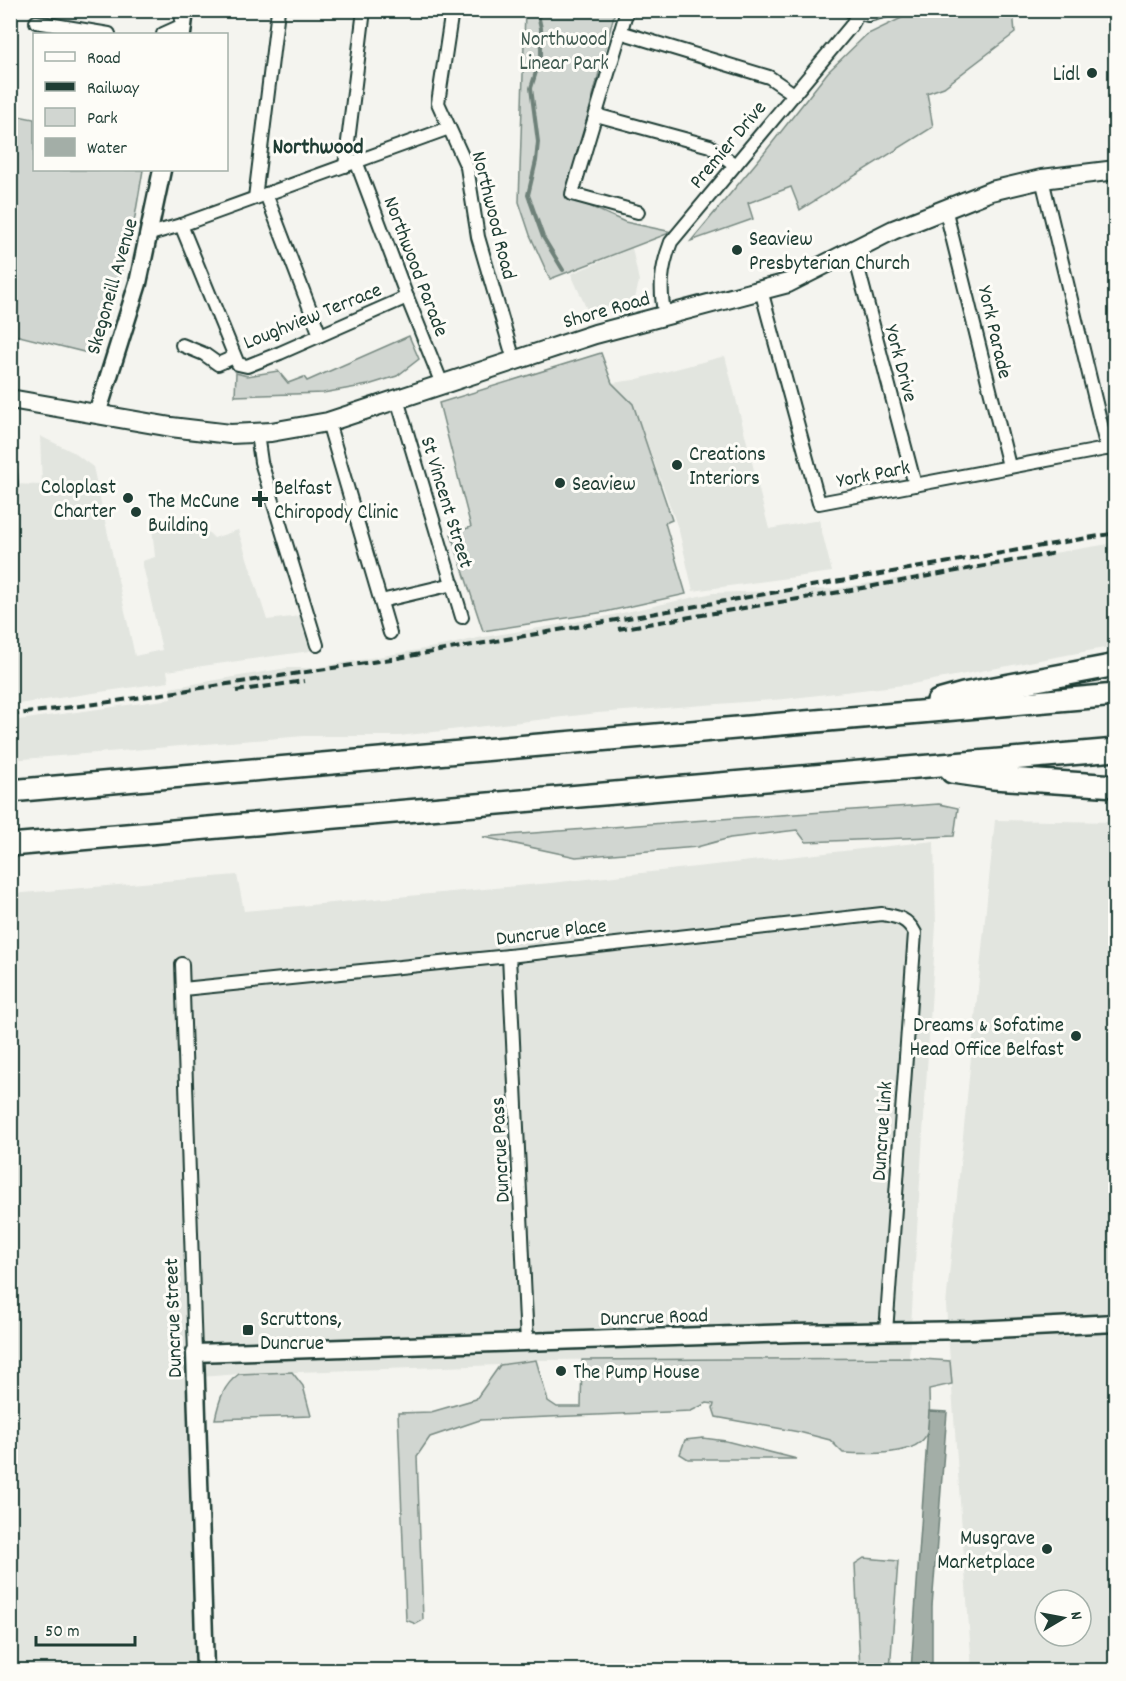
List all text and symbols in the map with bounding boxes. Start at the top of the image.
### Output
park label: Northwood Linear Park [519,26,609,80]
legend [33,33,228,171]
text: Road [87,47,121,72]
place label: Lidl [1053,61,1080,91]
marker: Lidl [1085,66,1099,80]
text: Railway [87,77,140,102]
street label: Premier Drive [683,95,775,197]
text: Park [87,107,118,132]
district label: Northwood [272,133,364,164]
text: Water [87,137,127,162]
street label: Northwood Road [462,149,522,283]
street label: Northwood Parade [374,193,455,341]
street label: Skegoneill Avenue [80,215,148,359]
place label: Seaview Presbyterian Church [749,226,910,280]
marker: Seaview Presbyterian Church [730,243,744,257]
street label: Loughview Terrace [239,276,387,359]
street label: York Parade [968,283,1018,382]
street label: Shore Road [560,285,654,339]
street label: York Drive [874,322,924,406]
street label: St Vincent Street [411,433,479,573]
place label: Creations Interiors [689,441,766,495]
street label: York Park [834,454,913,498]
marker: Creations Interiors [670,458,684,472]
place label: Seaview [572,471,636,501]
place label: Coloplast Charter [41,474,116,528]
place label: Belfast Chiropody Clinic [274,475,398,529]
marker: Seaview [553,476,567,490]
place label: The McCune Building [148,488,239,542]
marker: Belfast Chiropody Clinic [251,490,269,508]
marker: Coloplast Charter [121,491,135,505]
marker: The McCune Building [129,505,143,519]
street label: Duncrue Place [494,912,608,956]
place label: Dreams & Sofatime Head Office Belfast [909,1012,1064,1066]
marker: Dreams & Sofatime Head Office Belfast [1069,1029,1083,1043]
street label: Duncrue Link [866,1080,902,1182]
street label: Duncrue Pass [484,1096,520,1204]
street label: Duncrue Street [158,1257,192,1378]
street label: Duncrue Road [600,1302,709,1336]
place label: Scruttons, Duncrue [260,1306,342,1360]
marker: Scruttons, Duncrue [241,1323,255,1337]
place label: The Pump House [573,1359,700,1389]
marker: The Pump House [554,1364,568,1378]
place label: Musgrave Marketplace [937,1525,1035,1579]
marker: Musgrave Marketplace [1040,1542,1054,1556]
north arrow [1033,1588,1093,1648]
scale bar [36,1609,135,1647]
text: N [1063,1610,1087,1622]
text: 50 m [45,1620,80,1645]

